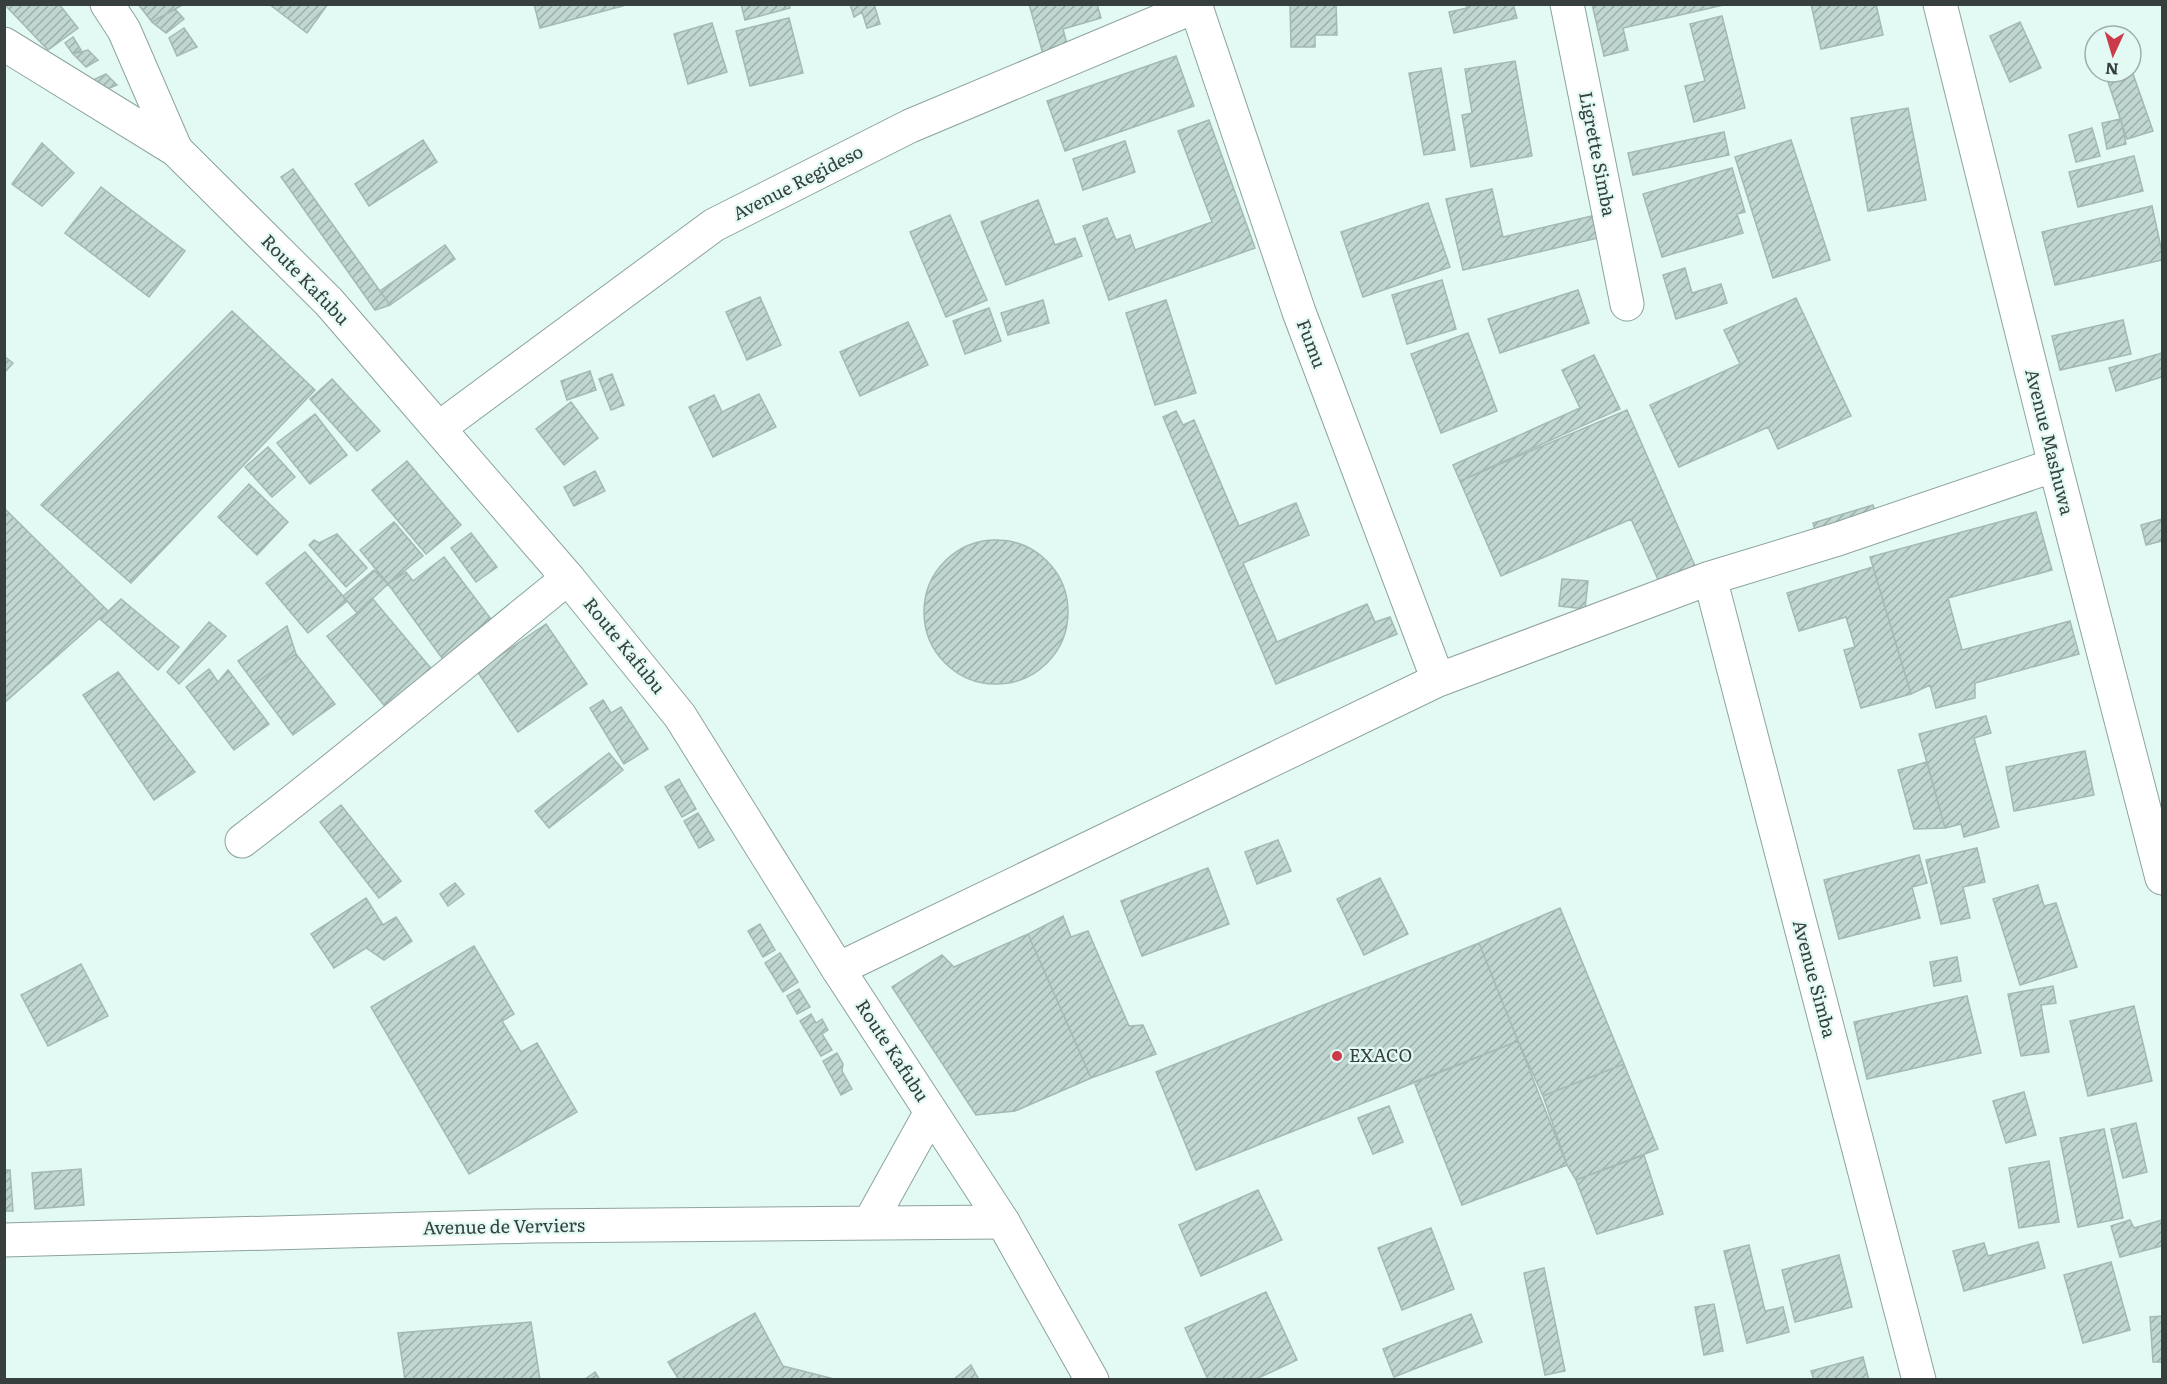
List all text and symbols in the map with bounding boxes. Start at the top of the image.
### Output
north arrow [2083,24,2143,84]
text: N [2104,58,2119,82]
street label: Ligrette Simba [1573,89,1624,219]
street label: Avenue Regideso [727,137,867,226]
street label: Route Kafubu [256,227,357,331]
street label: Fumu [1291,315,1334,372]
street label: Avenue Mashuwa [2019,366,2082,518]
street label: Route Kafubu [578,591,673,699]
street label: Avenue Simba [1787,917,1844,1041]
street label: Route Kafubu [850,994,937,1107]
place label: EXACO [1349,1041,1412,1068]
marker: EXACO [1330,1049,1344,1063]
street label: Avenue de Verviers [423,1211,585,1240]

